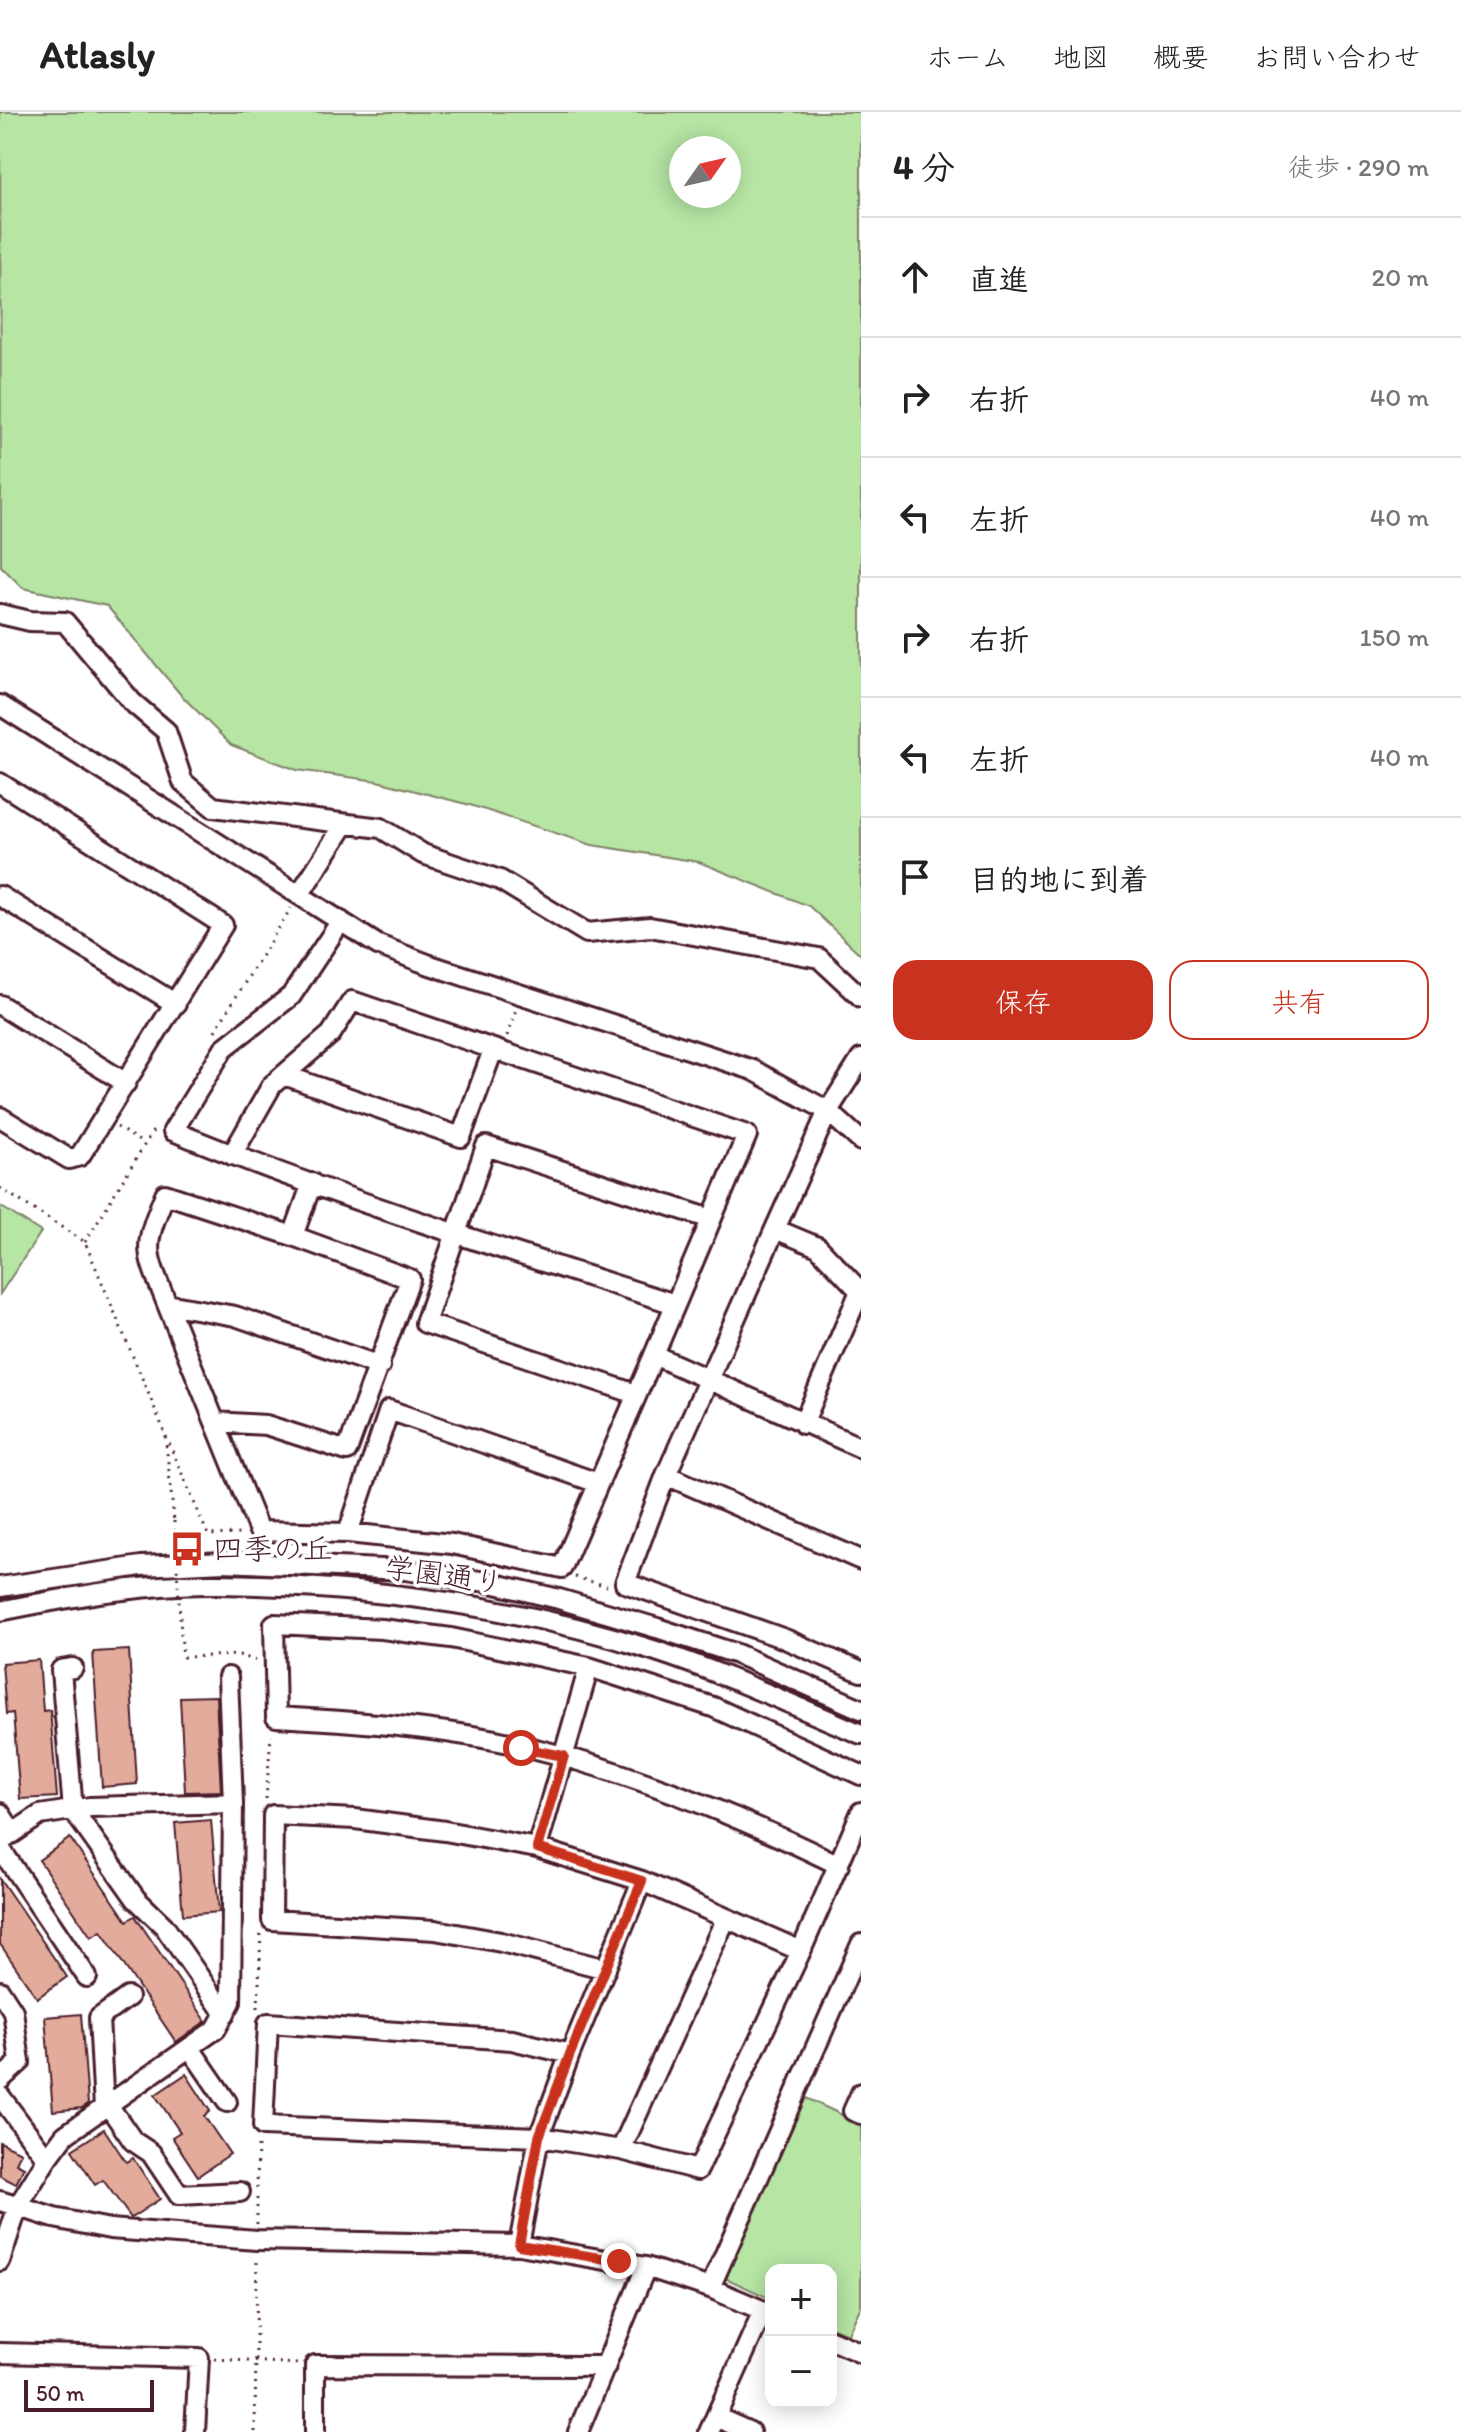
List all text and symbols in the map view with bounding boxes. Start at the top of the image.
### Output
text: Atlasly [40,32,155,78]
text: ホーム [926,40,1009,74]
text: 地図 [1053,40,1109,74]
text: 概要 [1153,40,1209,74]
text: お問い合わせ [1253,40,1421,74]
north arrow [669,136,741,208]
text: 4 分 [893,147,955,188]
text: 徒歩 · 290 m [1288,151,1429,183]
icon: ahead [893,255,937,299]
text: 直進 [969,261,1029,298]
text: 20 m [1372,261,1429,293]
icon: right [893,375,937,419]
text: 右折 [969,381,1029,418]
text: 40 m [1370,381,1429,413]
icon: left [893,495,937,539]
text: 左折 [969,501,1029,538]
text: 40 m [1370,501,1429,533]
icon: right [893,615,937,659]
text: 右折 [969,621,1029,658]
text: 150 m [1360,621,1429,653]
icon: left [893,735,937,779]
text: 左折 [969,741,1029,778]
text: 40 m [1370,741,1429,773]
icon: arrive [893,855,937,899]
text: 目的地に到着 [969,861,1149,898]
button: 保存 [893,960,1153,1040]
button: 共有 [1169,960,1429,1040]
bus stop icon: 四季の丘 [168,1530,206,1568]
place label: 四季の丘 [213,1530,333,1567]
street label: 学園通り [382,1548,506,1601]
route start [503,1730,539,1766]
route end [601,2243,637,2279]
map controls [765,2264,837,2408]
button: + [765,2264,837,2336]
button: − [765,2336,837,2408]
scale bar [24,2376,154,2412]
text: 50 m [36,2380,85,2407]

